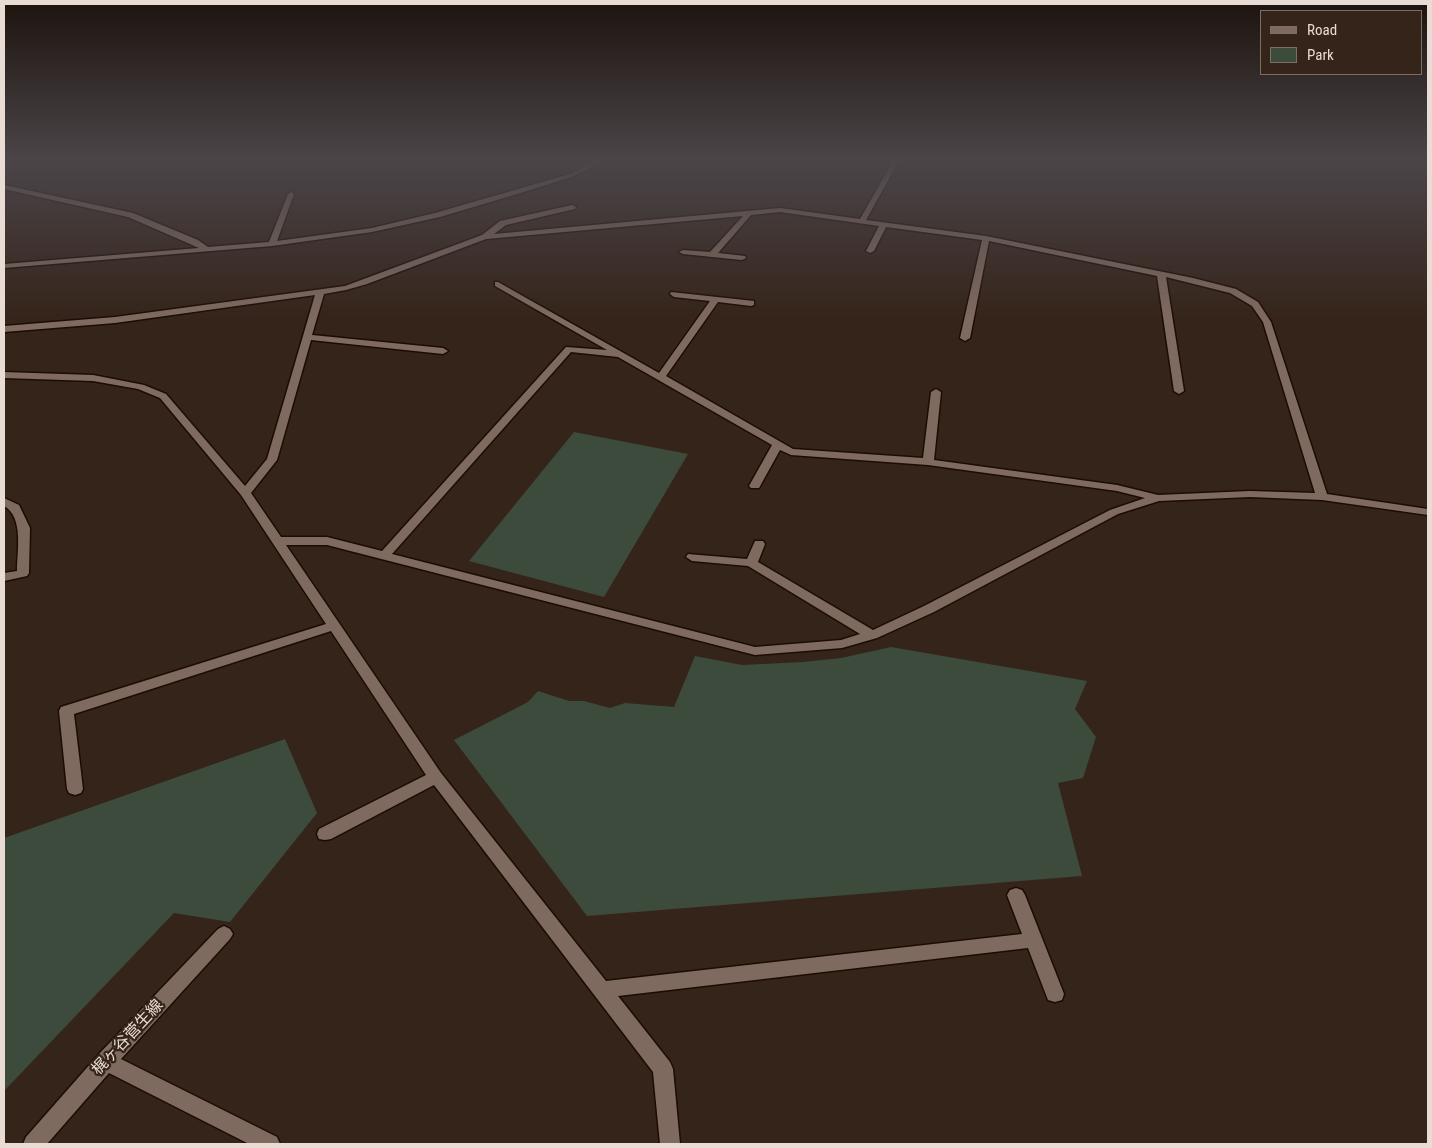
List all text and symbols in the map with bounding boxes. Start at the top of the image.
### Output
legend [1260,10,1422,75]
text: Road [1307,21,1337,39]
text: Park [1307,46,1334,64]
street label: 梶ヶ谷菅生線 [88,996,168,1080]

